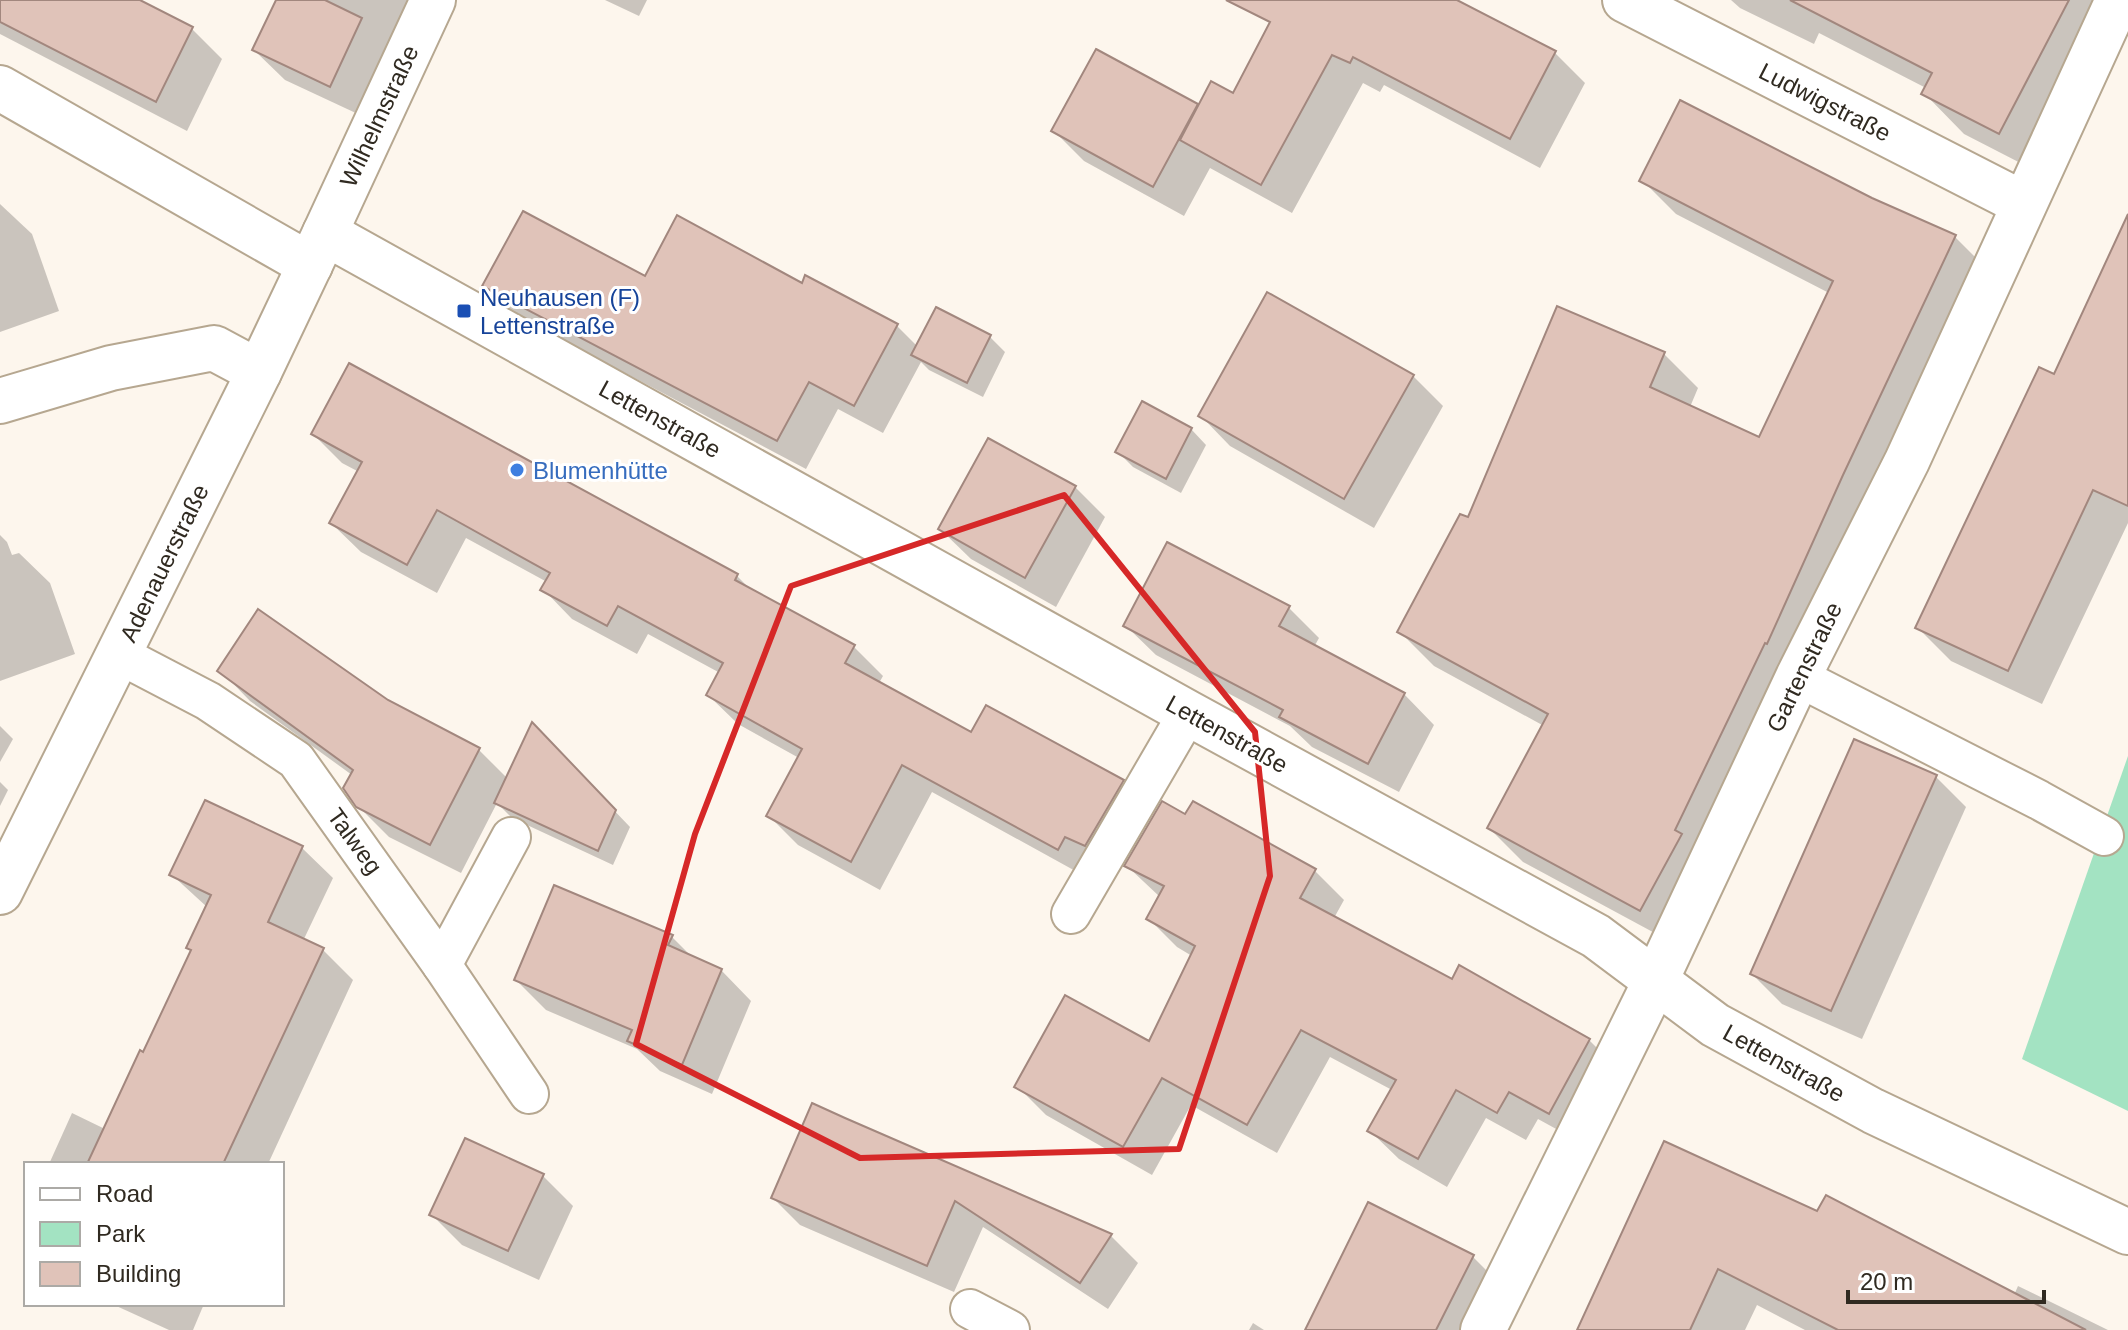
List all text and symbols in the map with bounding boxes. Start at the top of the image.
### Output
street label: Wilhelmstraße [334,41,424,191]
street label: Ludwigstraße [1755,57,1895,147]
place label: Neuhausen (F) Lettenstraße [480,284,640,339]
marker: Neuhausen (F) Lettenstraße [455,302,473,320]
street label: Lettenstraße [595,375,725,463]
place label: Blumenhütte [533,457,668,484]
marker: Blumenhütte [508,461,526,479]
street label: Adenauerstraße [114,480,214,646]
street label: Gartenstraße [1761,598,1847,736]
street label: Lettenstraße [1162,690,1292,778]
street label: Talweg [322,803,388,879]
street label: Lettenstraße [1719,1019,1849,1107]
legend [24,1162,284,1306]
text: Road [96,1180,153,1207]
text: Park [96,1220,146,1247]
scale bar [1848,1254,2044,1304]
text: Building [96,1260,181,1287]
text: 20 m [1860,1268,1913,1295]

